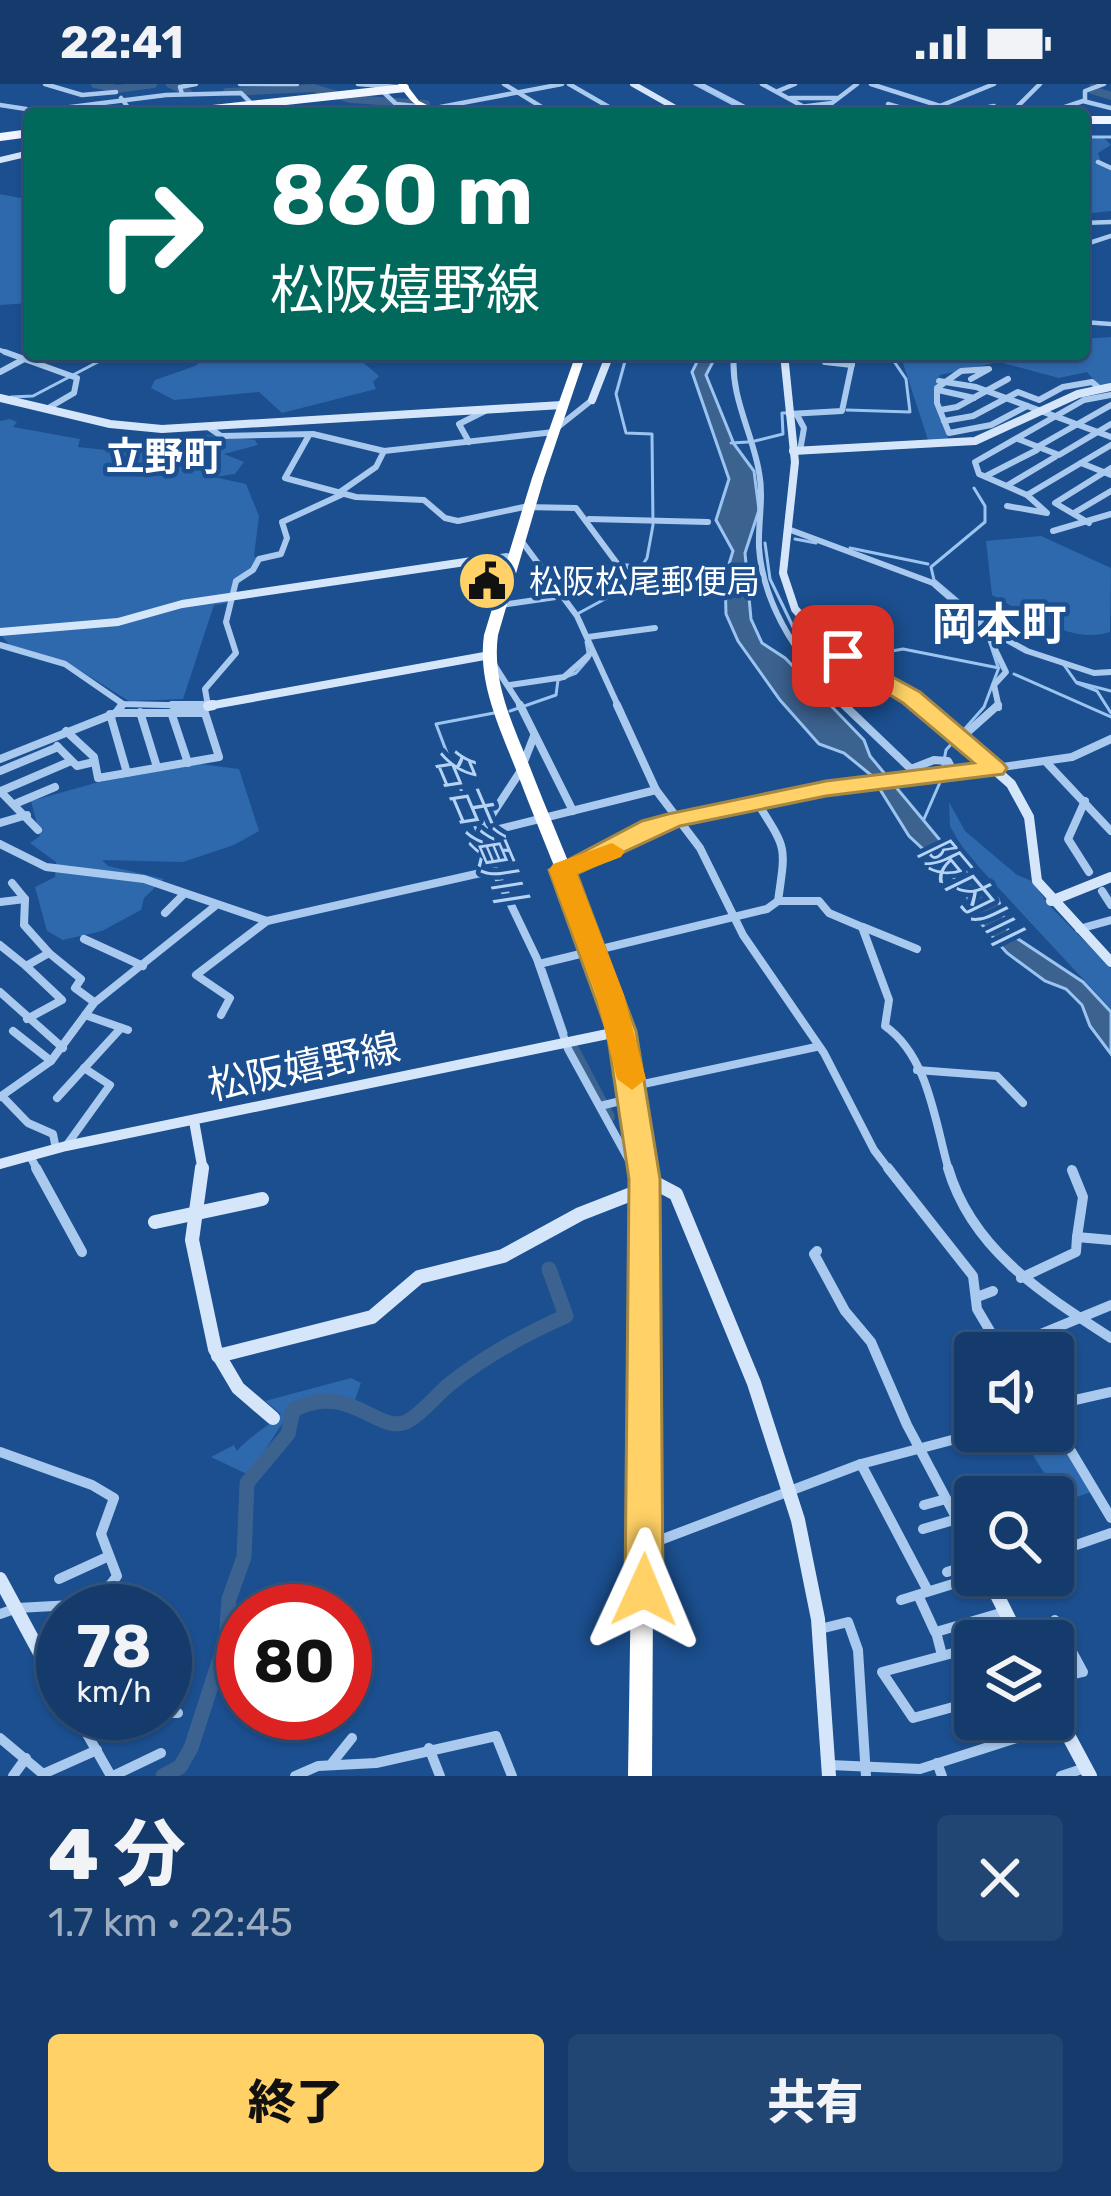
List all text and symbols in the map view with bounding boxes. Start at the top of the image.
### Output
text: 22:41 [60,16,184,69]
text: 860 m [270,145,534,245]
icon: right [72,156,228,312]
text: 松阪嬉野線 [270,259,540,323]
district label: 立野町 [105,434,223,480]
public building icon: 松阪松尾郵便局 [456,550,518,612]
place label: 松阪松尾郵便局 [529,562,760,601]
district label: 岡本町 [931,598,1067,651]
pin [792,605,894,707]
icon: arrive [810,623,876,689]
water label: 名古須川 [423,737,536,915]
water label: 阪内川 [909,827,1031,958]
street label: 松阪嬉野線 [204,1024,404,1110]
map controls [954,1332,1074,1740]
button: sound [954,1332,1074,1452]
button: search [954,1476,1074,1596]
position arrow [581,1527,707,1653]
speed limit sign: 80 [216,1584,372,1740]
text: 78 [77,1611,152,1682]
button: layers [954,1620,1074,1740]
text: km/h [77,1674,151,1710]
text: 4 分 [48,1812,185,1897]
button: close [937,1815,1063,1941]
text: 1.7 km · 22:45 [48,1900,293,1946]
button: 終了 [48,2034,544,2172]
button: 共有 [568,2034,1063,2172]

